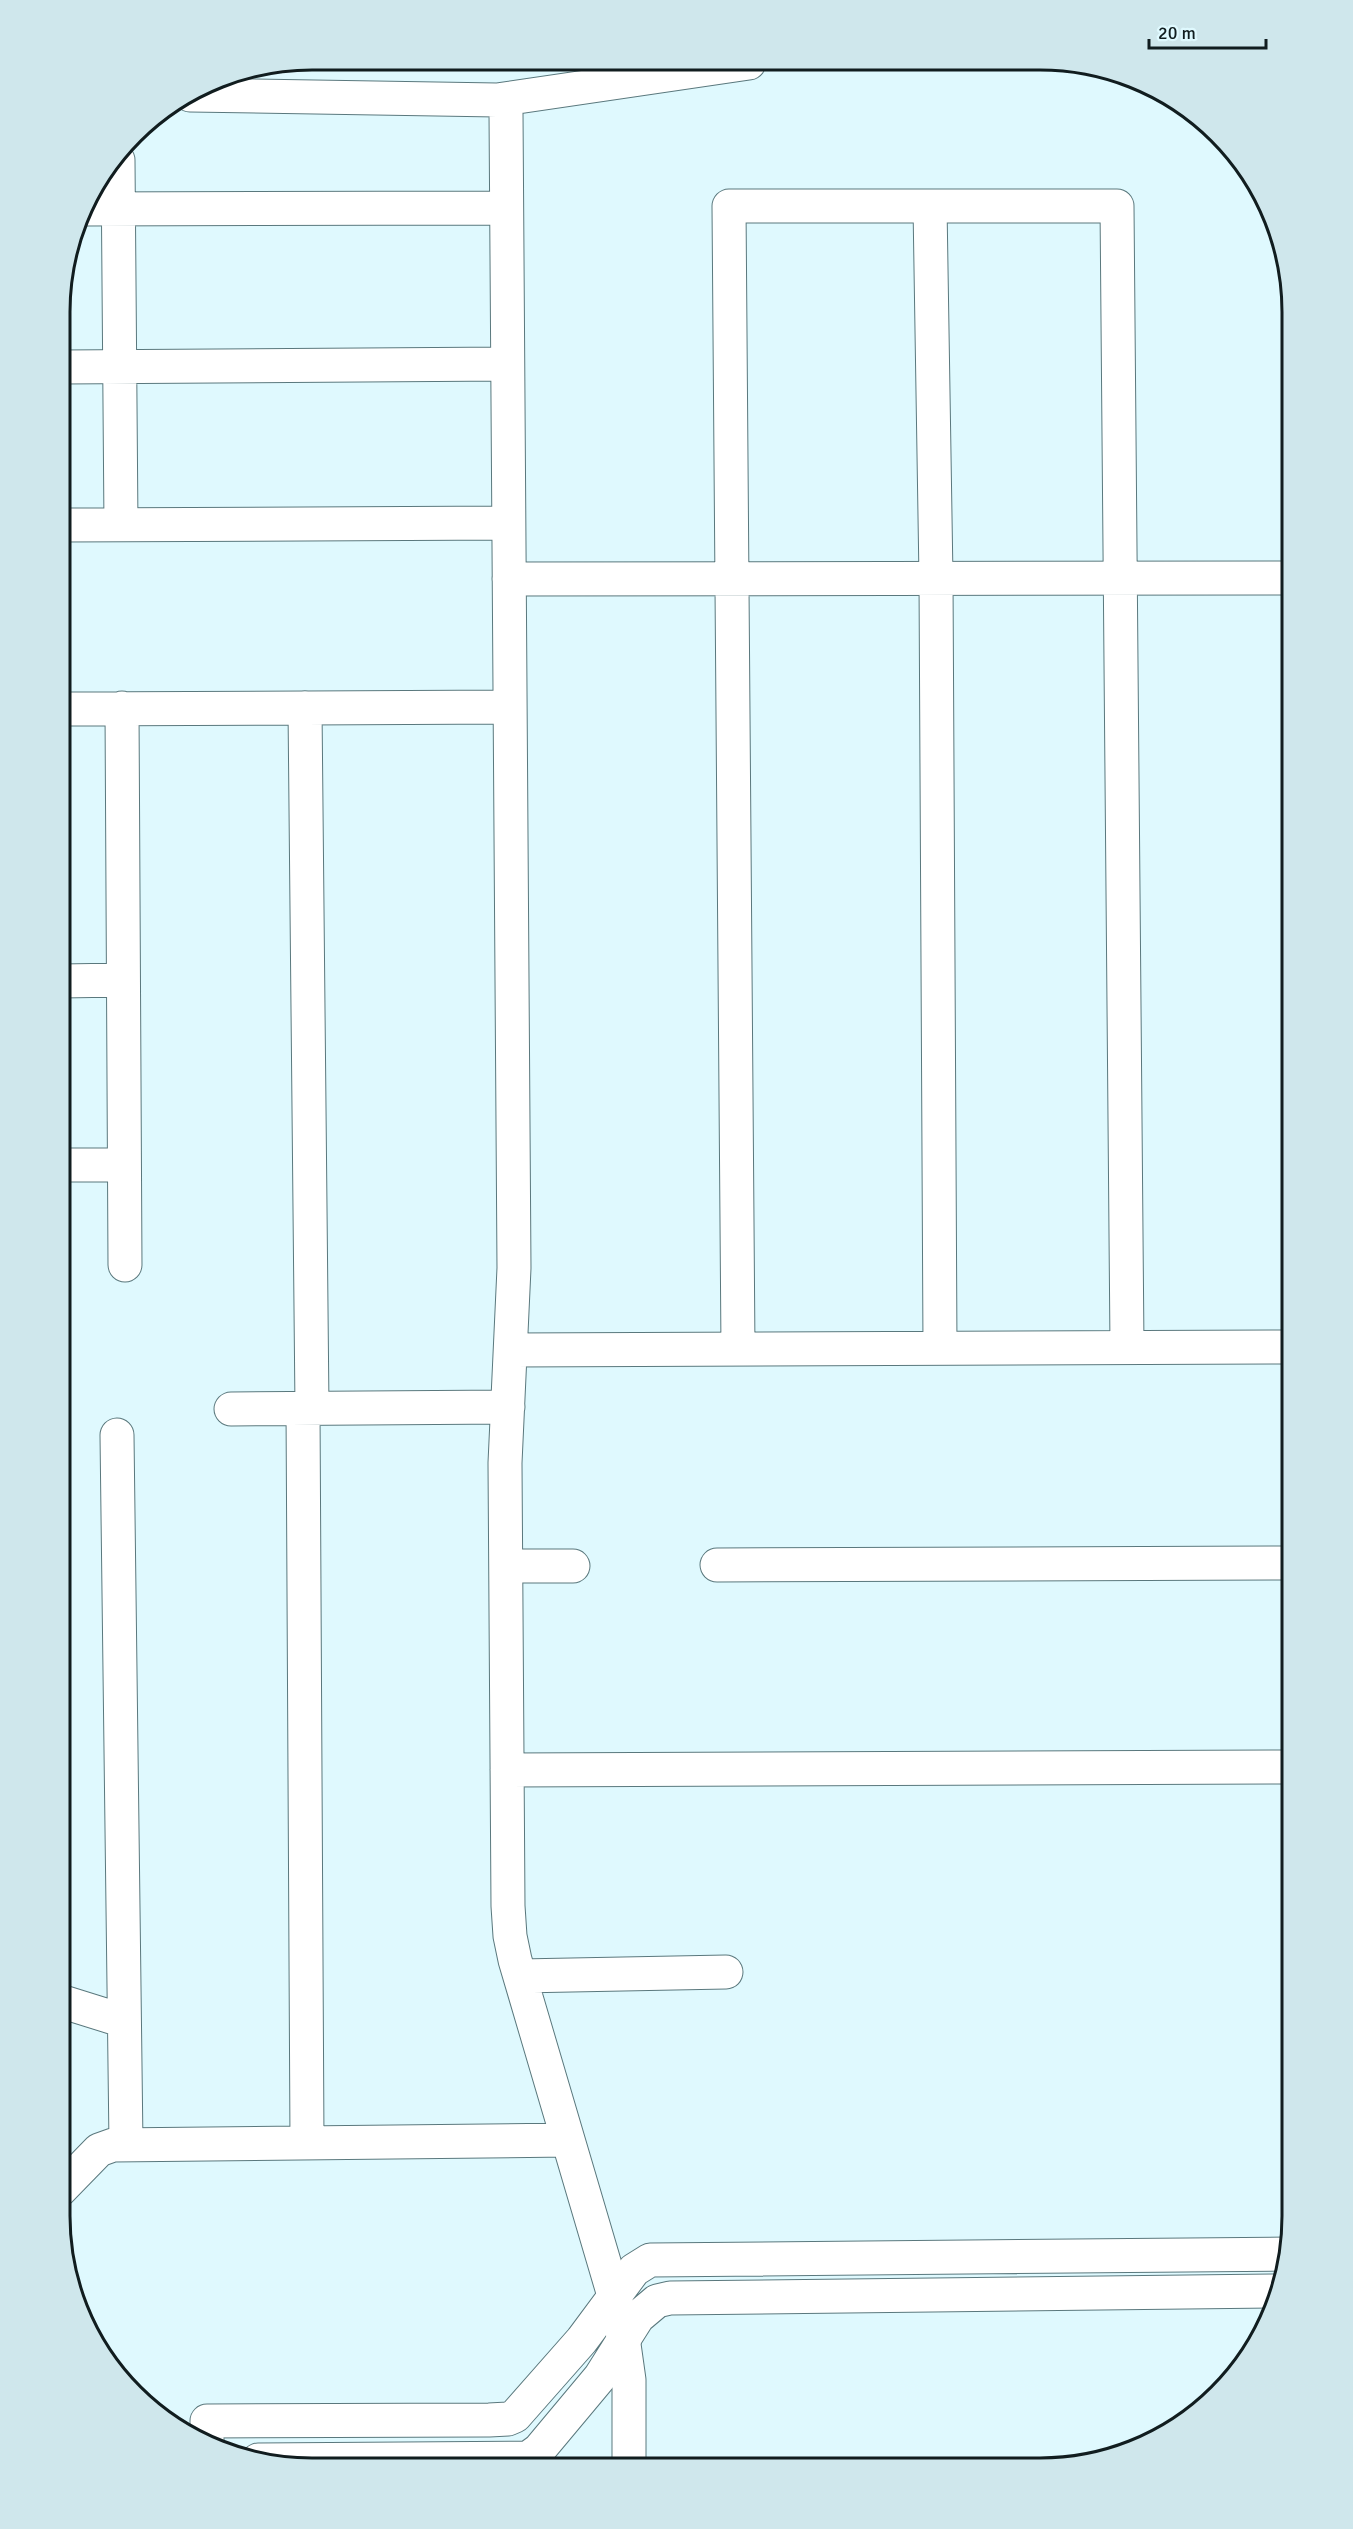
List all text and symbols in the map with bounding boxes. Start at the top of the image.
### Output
scale bar [1149,12,1266,50]
text: 20 m [1158,22,1196,44]

